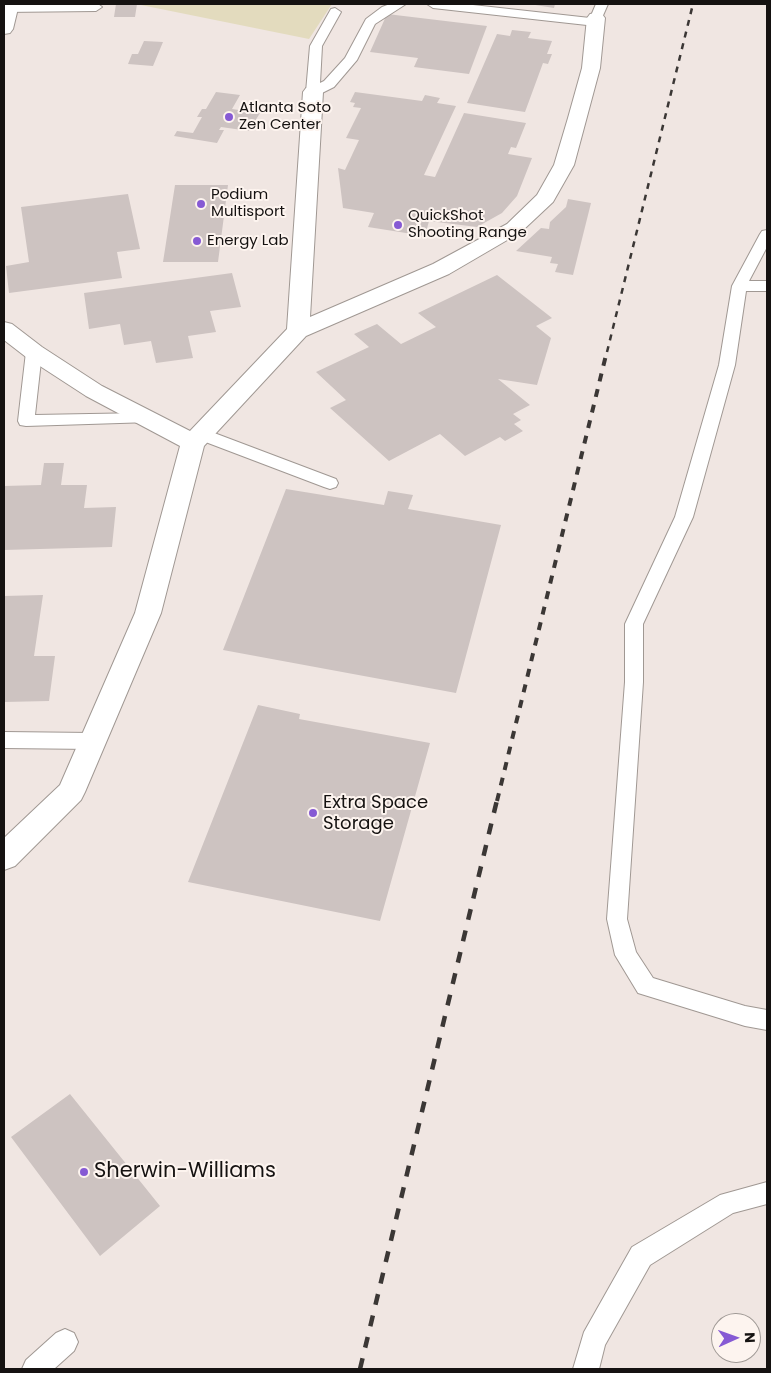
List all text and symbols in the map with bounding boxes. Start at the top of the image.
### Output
place label: Atlanta Soto Zen Center [239,99,331,134]
marker: Atlanta Soto Zen Center [223,111,235,123]
place label: Podium Multisport [211,186,285,221]
marker: Podium Multisport [195,198,207,210]
place label: QuickShot Shooting Range [408,207,527,242]
marker: QuickShot Shooting Range [392,219,404,231]
place label: Energy Lab [207,232,289,250]
marker: Energy Lab [191,235,203,247]
place label: Extra Space Storage [323,792,428,834]
marker: Extra Space Storage [307,807,319,819]
place label: Sherwin-Williams [94,1159,276,1185]
marker: Sherwin-Williams [78,1166,90,1178]
north arrow [711,1313,761,1363]
text: N [740,1332,760,1343]

